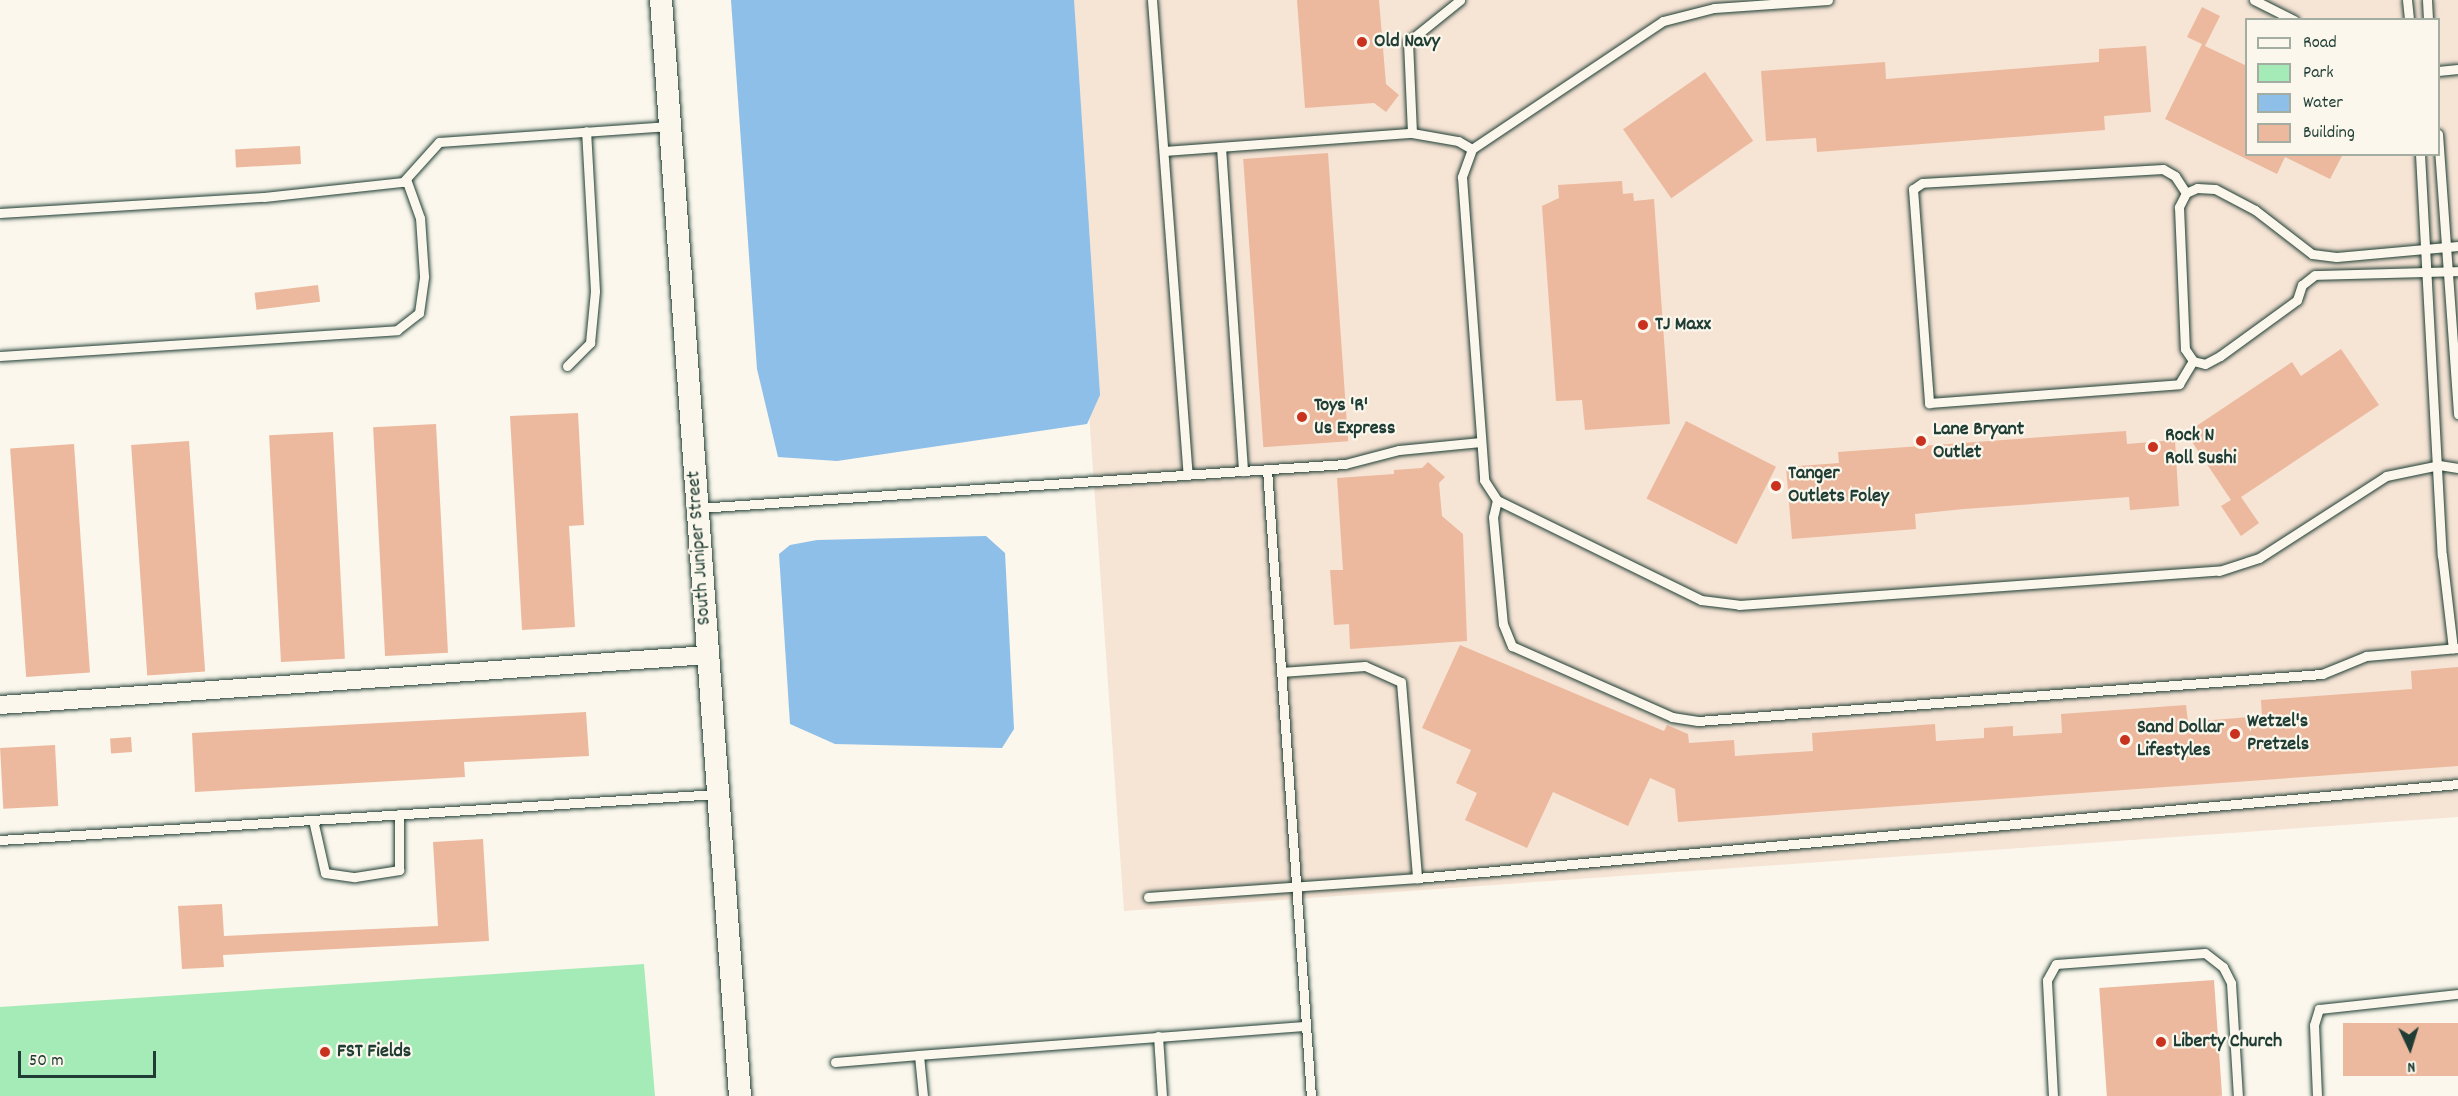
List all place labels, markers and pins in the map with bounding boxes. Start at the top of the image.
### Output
place label: Old Navy [1374,30,1440,54]
marker: Old Navy [1355,35,1369,49]
place label: TJ Maxx [1655,313,1711,337]
marker: TJ Maxx [1636,318,1650,332]
place label: Toys 'R' Us Express [1314,394,1395,441]
marker: Toys 'R' Us Express [1295,410,1309,424]
place label: Lane Bryant Outlet [1933,418,2024,465]
place label: Rock N Roll Sushi [2165,424,2236,471]
marker: Lane Bryant Outlet [1914,434,1928,448]
marker: Rock N Roll Sushi [2146,440,2160,454]
place label: Tanger Outlets Foley [1788,462,1889,509]
marker: Tanger Outlets Foley [1769,479,1783,493]
place label: Wetzel's Pretzels [2247,710,2309,757]
place label: Sand Dollar Lifestyles [2137,716,2224,763]
marker: Wetzel's Pretzels [2228,727,2242,741]
marker: Sand Dollar Lifestyles [2118,733,2132,747]
place label: Liberty Church [2173,1030,2282,1054]
marker: Liberty Church [2154,1035,2168,1049]
place label: FST Fields [337,1040,411,1064]
marker: FST Fields [318,1045,332,1059]

